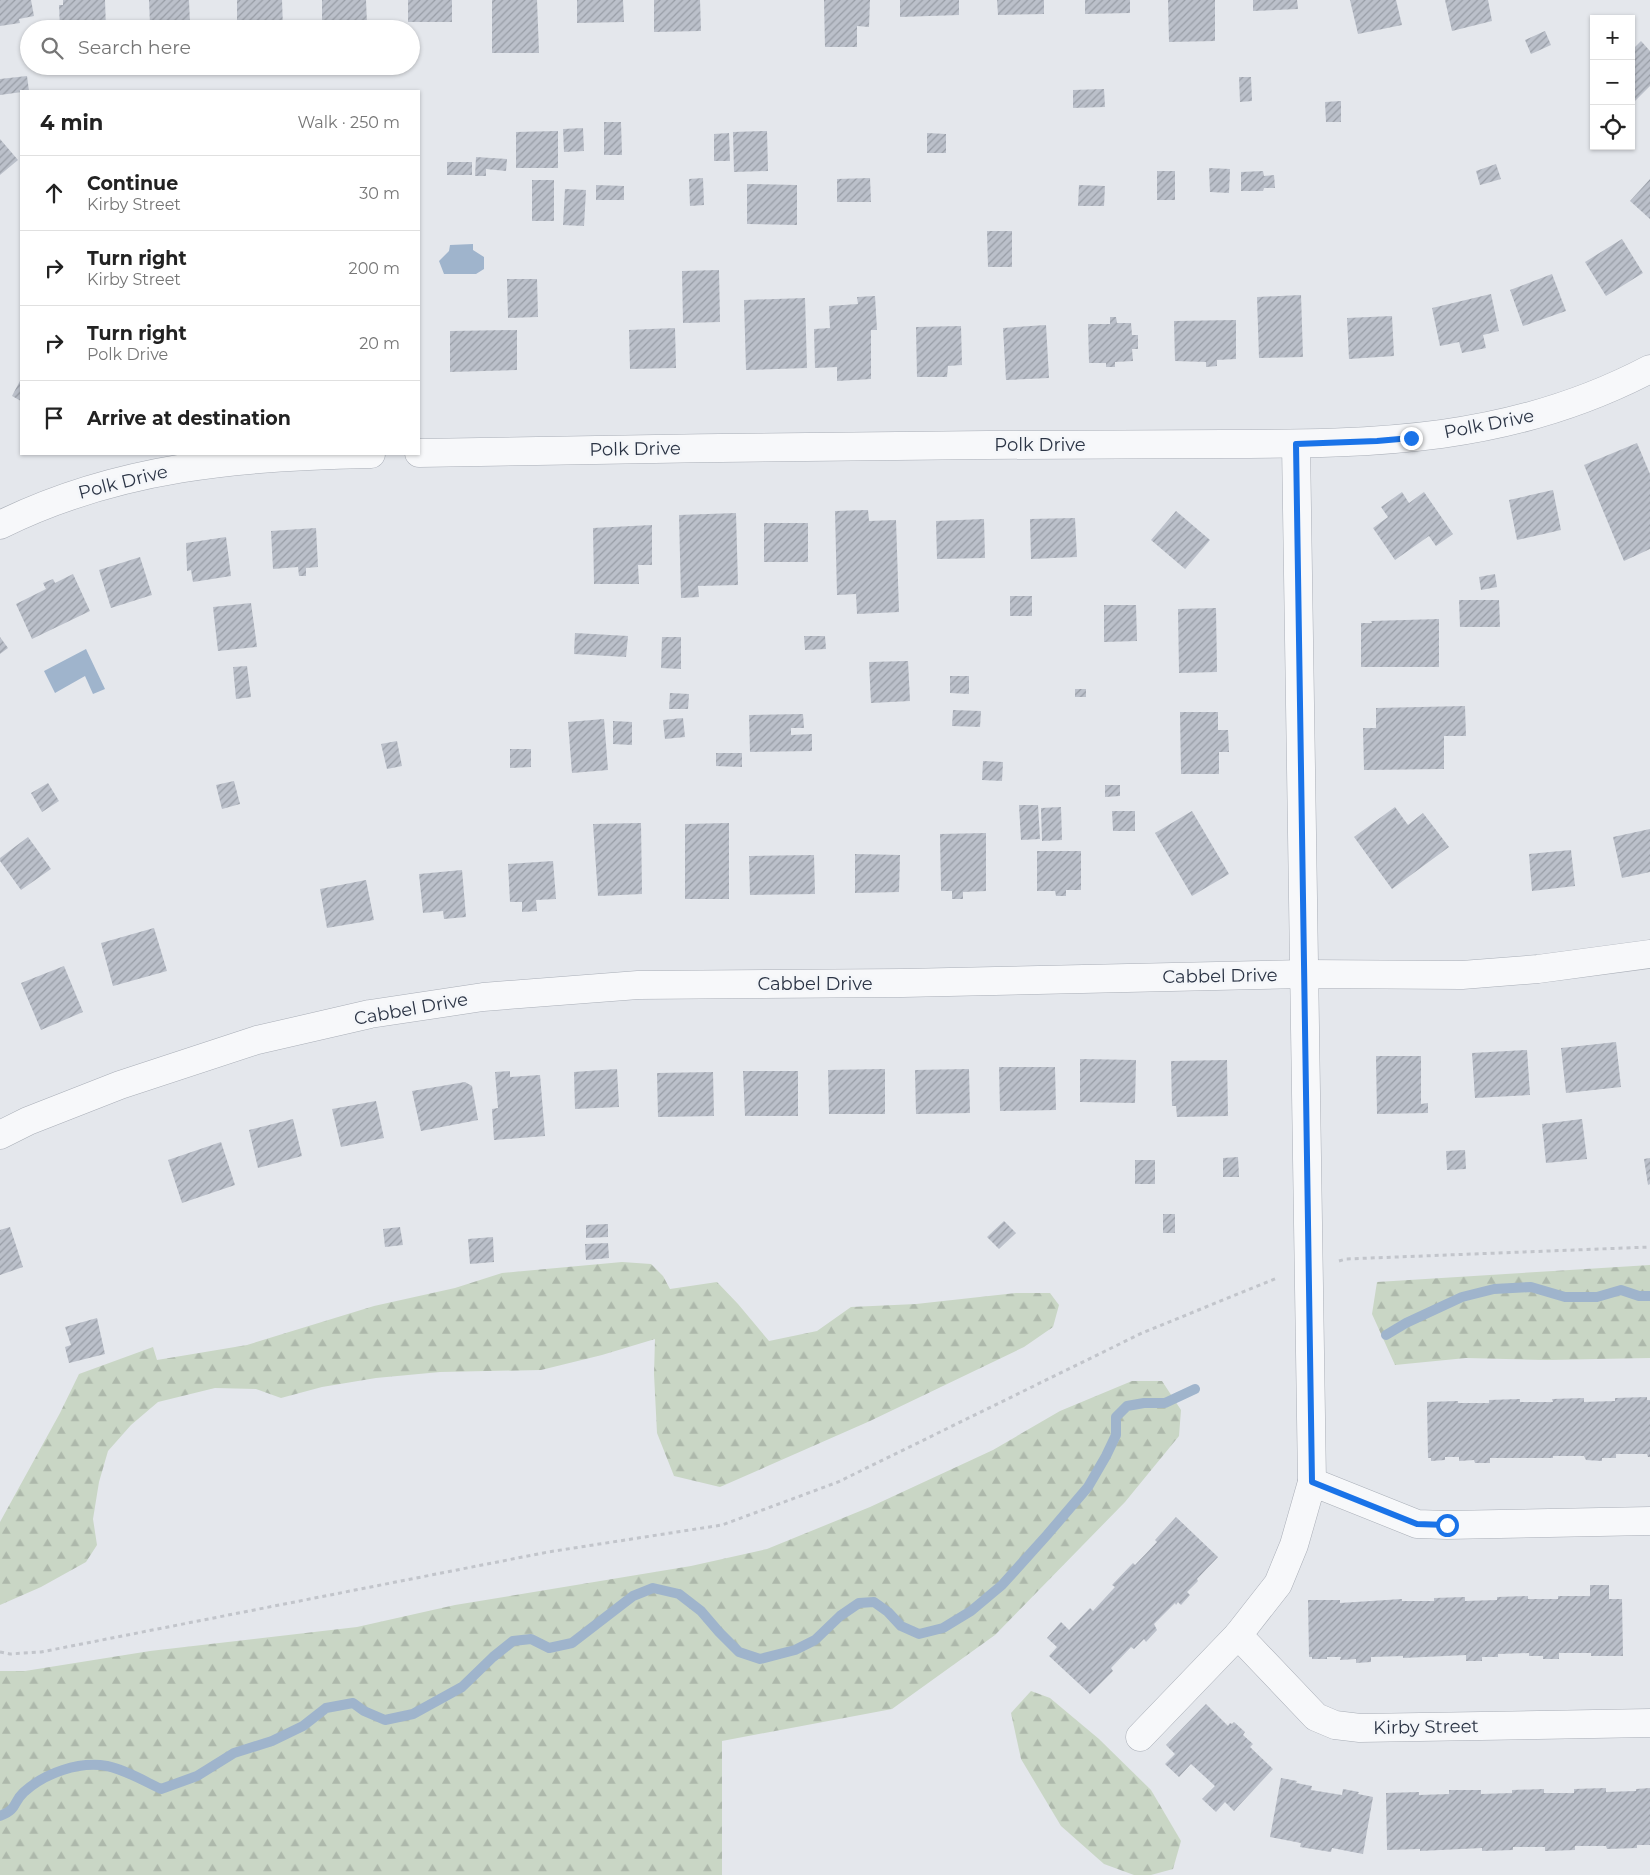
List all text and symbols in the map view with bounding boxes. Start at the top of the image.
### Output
map controls [1590,15,1635,150]
button: + [1590,15,1635,60]
search box [20,20,420,75]
icon: search [38,34,66,62]
text: Search here [78,36,191,59]
button: − [1590,60,1635,105]
button: locate [1590,105,1635,150]
text: 4 min [40,110,103,135]
text: Walk · 250 m [297,113,400,132]
text: Continue [87,172,178,195]
icon: ahead [40,179,68,207]
text: 30 m [359,184,400,203]
text: Kirby Street [87,195,181,214]
text: Turn right [87,247,187,270]
icon: right [40,254,68,282]
text: 200 m [349,259,400,278]
text: Kirby Street [87,270,181,289]
text: Turn right [87,322,187,345]
icon: right [40,329,68,357]
text: 20 m [359,334,400,353]
text: Polk Drive [87,345,168,364]
icon: arrive [40,404,68,432]
street label: Polk Drive [1442,404,1536,444]
text: Arrive at destination [87,407,291,430]
route end [1400,427,1423,450]
street label: Polk Drive [994,434,1086,456]
street label: Polk Drive [589,437,681,461]
street label: Polk Drive [76,460,170,504]
street label: Cabbel Drive [1162,964,1278,988]
street label: Cabbel Drive [757,973,873,995]
street label: Cabbel Drive [352,988,470,1030]
route start [1436,1514,1459,1537]
street label: Kirby Street [1373,1715,1479,1739]

